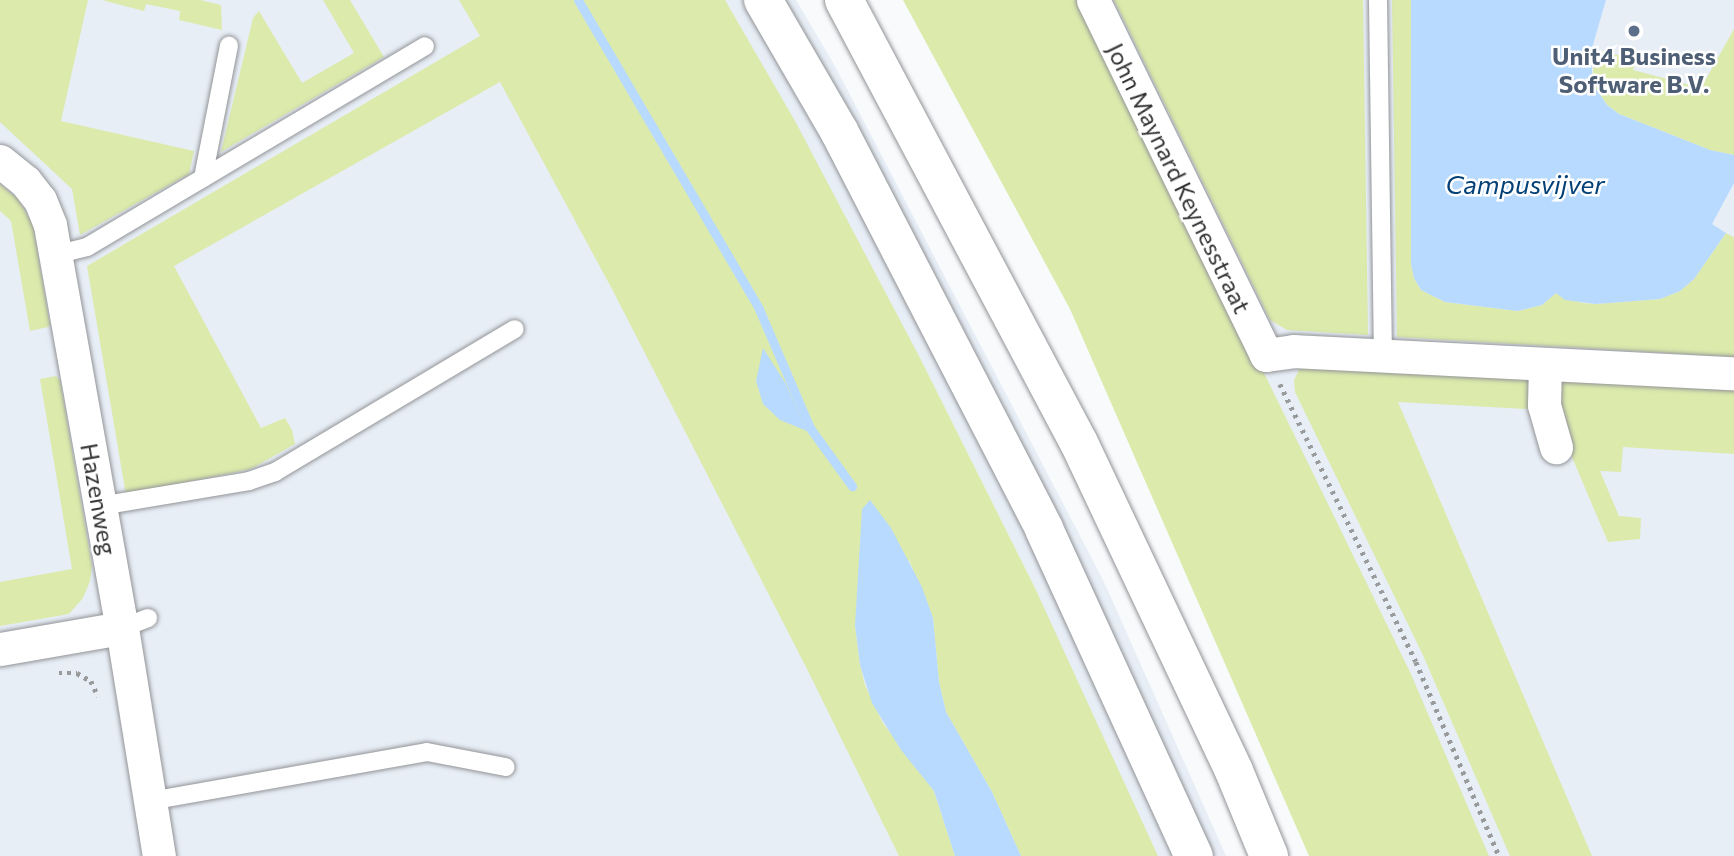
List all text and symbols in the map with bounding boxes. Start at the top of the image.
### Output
marker: Unit4 Business Software B.V. [1626,23,1642,39]
street label: John Maynard Keynesstraat [1101,38,1257,318]
place label: Unit4 Business Software B.V. [1552,42,1716,98]
water label: Campusvijver [1445,168,1605,200]
street label: Hazenweg [75,441,123,557]

